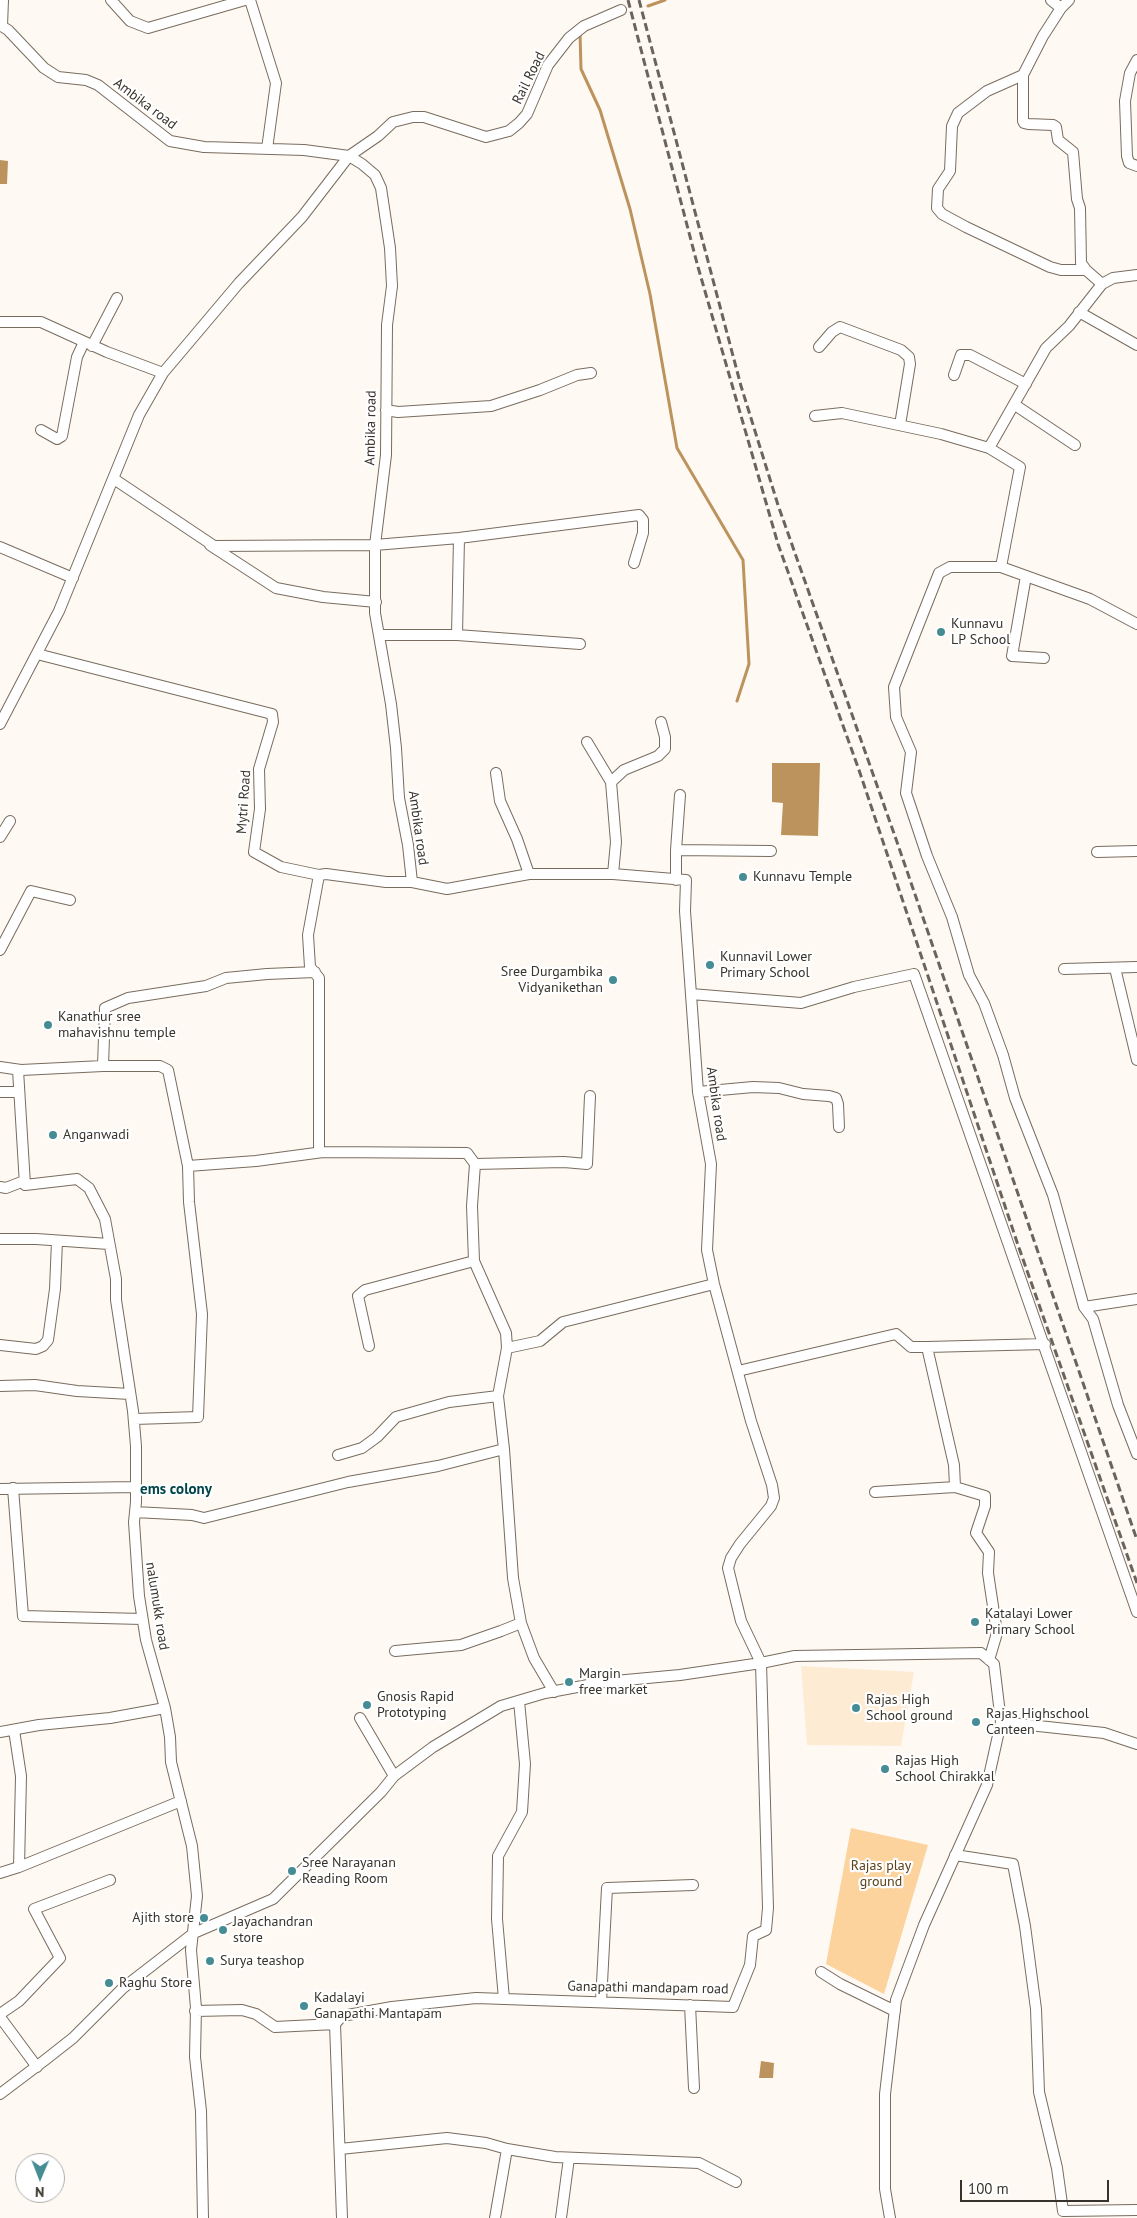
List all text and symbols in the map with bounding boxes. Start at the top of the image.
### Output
street label: Rail Road [509,49,549,107]
street label: Ambika road [110,75,180,133]
street label: Ambika road [362,390,380,466]
place label: Kunnavu LP School [951,616,1010,648]
marker: Kunnavu LP School [935,626,947,638]
street label: Mytri Road [233,769,255,835]
street label: Ambika road [404,790,432,866]
place label: Kunnavu Temple [753,869,852,885]
marker: Kunnavu Temple [737,871,749,883]
place label: Kunnavil Lower Primary School [720,949,812,982]
marker: Kunnavil Lower Primary School [704,959,716,971]
place label: Sree Durgambika Vidyanikethan [501,964,603,996]
marker: Sree Durgambika Vidyanikethan [607,974,619,986]
place label: Kanathur sree mahavishnu temple [58,1009,176,1042]
marker: Kanathur sree mahavishnu temple [42,1019,54,1031]
street label: Ambika road [702,1066,730,1142]
place label: Anganwadi [63,1127,129,1143]
marker: Anganwadi [47,1129,59,1141]
district label: ems colony [140,1481,212,1499]
street label: nalumukk road [142,1561,172,1651]
place label: Katalayi Lower Primary School [985,1606,1075,1638]
marker: Katalayi Lower Primary School [969,1616,981,1628]
place label: Margin free market [579,1666,648,1698]
marker: Margin free market [563,1676,575,1688]
place label: Gnosis Rapid Prototyping [377,1689,454,1721]
place label: Rajas High School ground [866,1692,953,1724]
marker: Gnosis Rapid Prototyping [361,1699,373,1711]
marker: Rajas High School ground [850,1702,862,1714]
place label: Rajas Highschool Canteen [986,1706,1089,1738]
marker: Rajas Highschool Canteen [970,1716,982,1728]
place label: Rajas High School Chirakkal [895,1753,995,1785]
marker: Rajas High School Chirakkal [879,1763,891,1775]
place label: Sree Narayanan Reading Room [302,1855,396,1888]
park label: Rajas play ground [851,1858,911,1890]
marker: Sree Narayanan Reading Room [286,1865,298,1877]
place label: Ajith store [132,1910,194,1926]
marker: Ajith store [198,1912,210,1924]
place label: Jayachandran store [233,1914,313,1946]
marker: Jayachandran store [217,1924,229,1936]
place label: Surya teashop [220,1953,304,1969]
marker: Surya teashop [204,1955,216,1967]
place label: Raghu Store [119,1975,192,1991]
marker: Raghu Store [103,1977,115,1989]
street label: Ganapathi mandapam road [567,1978,729,1998]
place label: Kadalayi Ganapathi Mantapam [314,1990,442,2022]
marker: Kadalayi Ganapathi Mantapam [298,2000,310,2012]
north arrow [15,2153,65,2203]
scale bar [962,2170,1111,2202]
text: 100 m [968,2179,1009,2198]
text: N [35,2183,45,2201]

